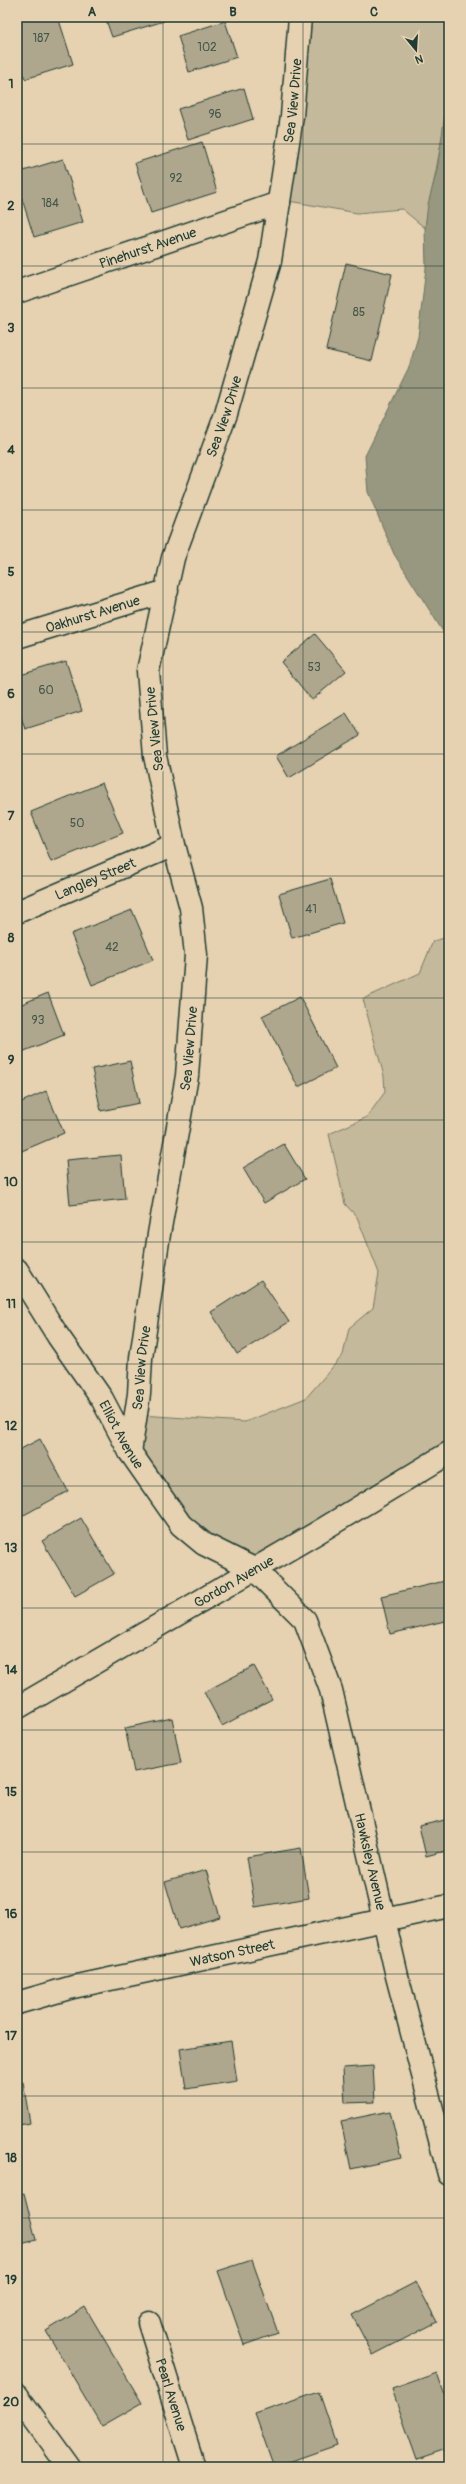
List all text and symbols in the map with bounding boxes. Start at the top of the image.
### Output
text: A [88,4,97,20]
text: B [229,4,237,20]
text: C [370,4,378,20]
north arrow [396,30,436,70]
house number: 187 [32,31,50,46]
house number: 102 [197,40,217,55]
text: N [413,52,424,67]
street label: Sea View Drive [280,58,306,144]
text: 1 [8,76,14,92]
house number: 96 [208,107,222,122]
house number: 92 [170,171,183,186]
house number: 184 [41,196,59,211]
text: 2 [7,198,15,214]
street label: Pinehurst Avenue [97,224,199,272]
house number: 85 [353,305,365,320]
text: 3 [7,320,15,336]
street label: Sea View Drive [203,374,246,460]
text: 4 [7,442,15,458]
text: 5 [7,564,15,580]
street label: Oakhurst Avenue [43,592,142,637]
house number: 53 [307,660,321,675]
house number: 60 [38,683,54,698]
text: 6 [7,686,15,702]
street label: Sea View Drive [142,686,167,772]
text: 7 [8,808,15,824]
house number: 50 [70,816,84,831]
street label: Langley Street [52,854,139,904]
house number: 41 [305,902,317,917]
text: 8 [8,930,15,946]
house number: 42 [105,940,119,955]
street label: Sea View Drive [177,1006,201,1092]
house number: 93 [32,1013,45,1028]
text: 9 [8,1052,15,1068]
text: 10 [4,1174,18,1190]
text: 11 [6,1296,16,1312]
street label: Sea View Drive [129,1324,155,1411]
street label: Elliot Avenue [95,1398,147,1472]
text: 12 [5,1418,17,1434]
text: 13 [5,1540,17,1556]
street label: Gordon Avenue [191,1552,277,1612]
text: 14 [5,1662,18,1678]
text: 15 [5,1784,17,1800]
street label: Hawksley Avenue [351,1811,390,1912]
text: 16 [5,1906,18,1922]
street label: Watson Street [188,1936,277,1971]
text: 17 [5,2028,17,2044]
text: 18 [5,2150,17,2166]
text: 19 [5,2272,17,2288]
street label: Pearl Avenue [152,2356,190,2433]
text: 20 [3,2394,19,2410]

